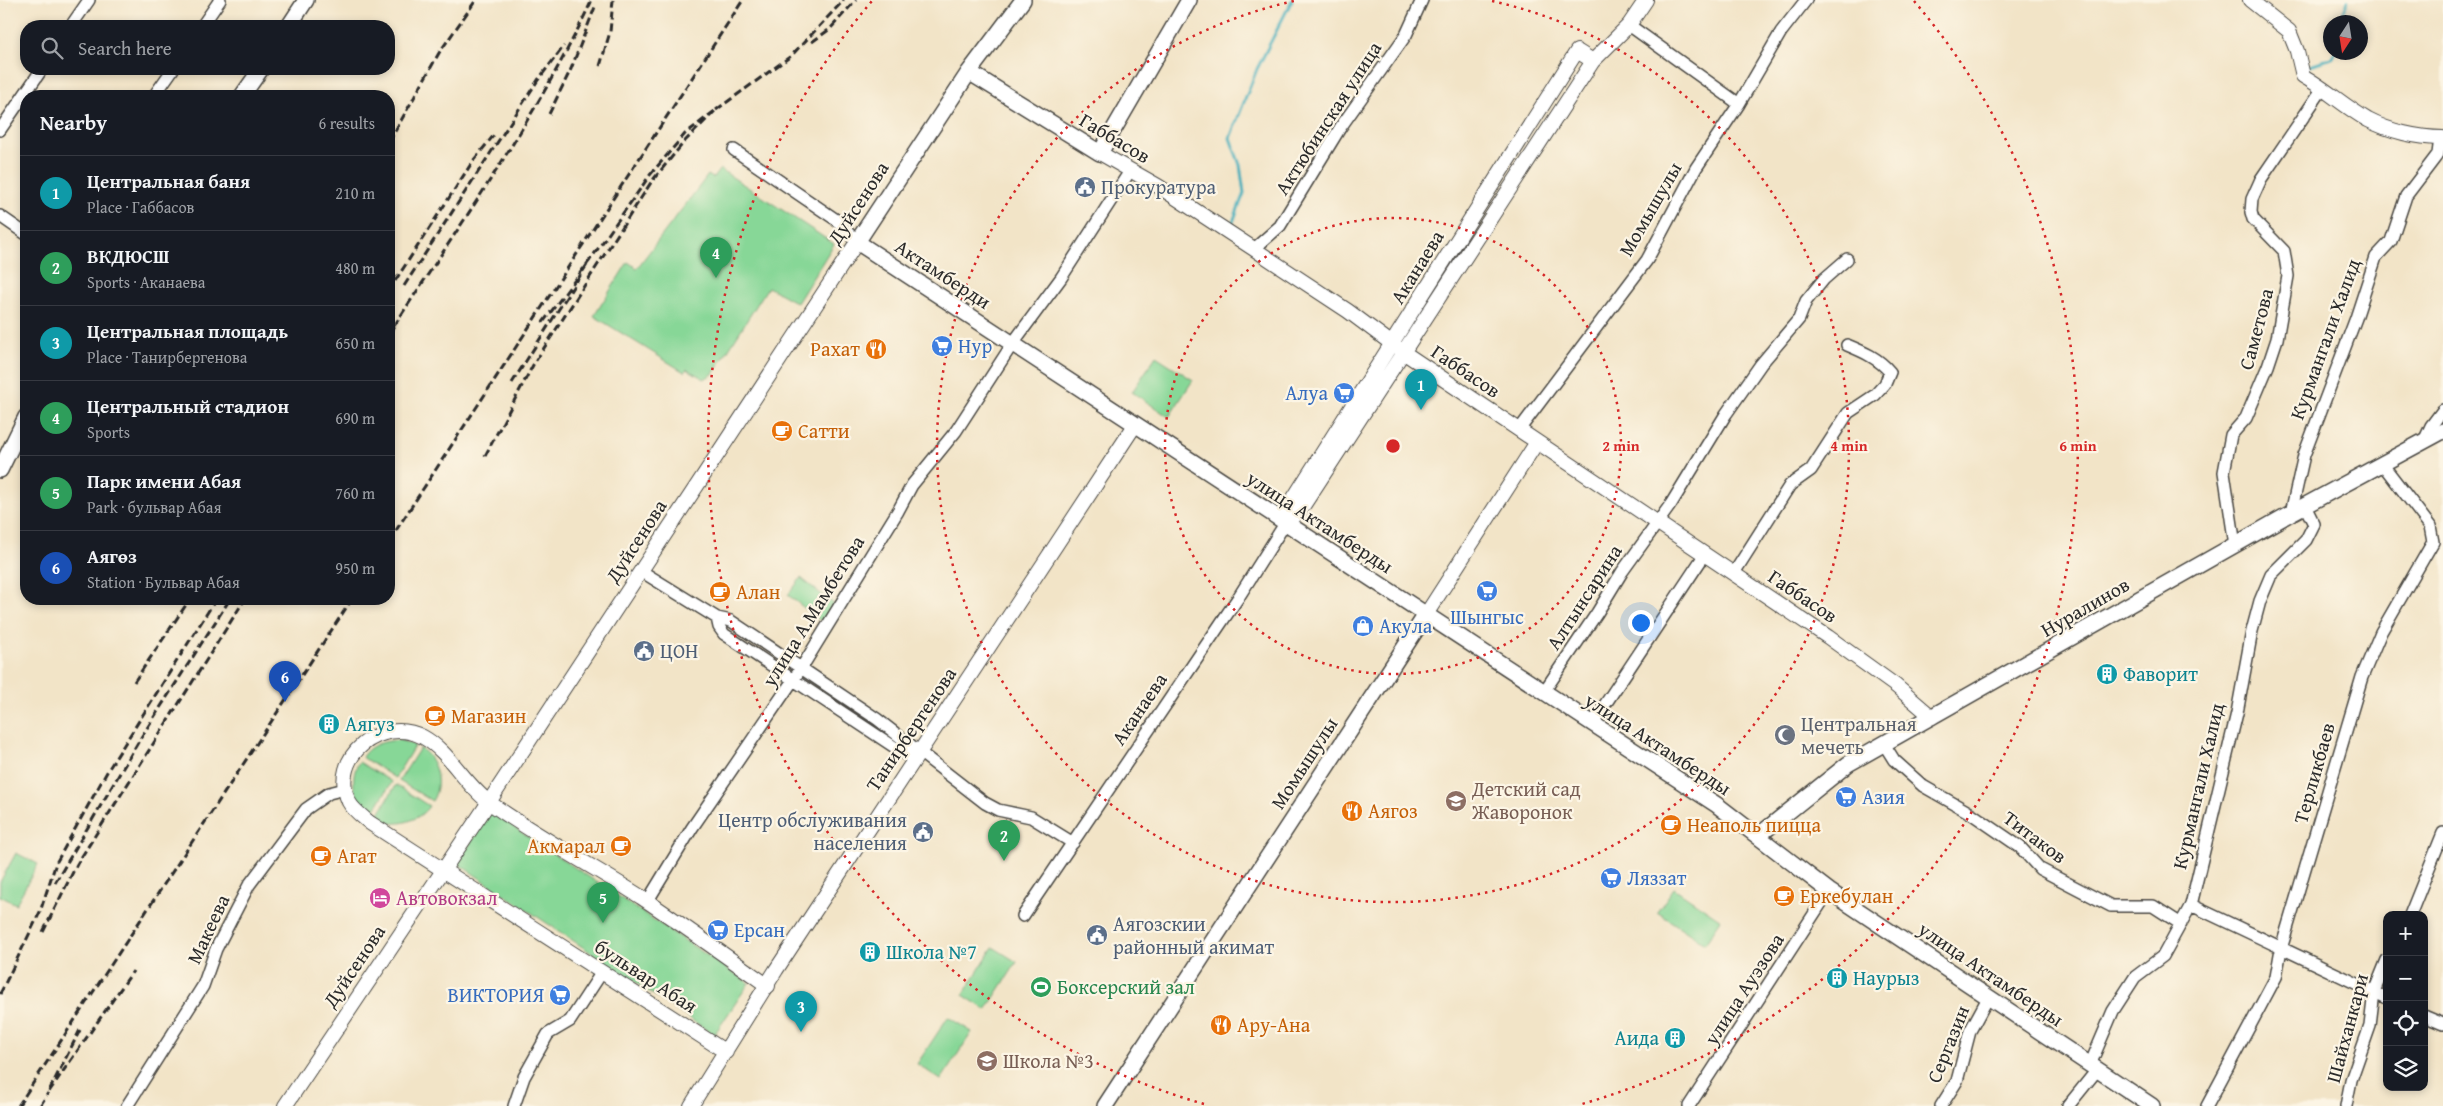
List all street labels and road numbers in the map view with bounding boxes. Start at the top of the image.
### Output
street label: Актюбинская улица [1267,35,1388,200]
street label: Габбасов [1074,105,1156,170]
street label: Дуйсенова [819,155,896,251]
street label: Момышулы [1611,156,1688,261]
street label: Аканаева [1383,224,1451,309]
street label: Актамберди [890,232,997,316]
street label: Курмангали Халид [2282,254,2367,424]
street label: Саметова [2231,284,2280,373]
street label: Габбасов [1426,337,1507,404]
street label: улица Актамберды [1240,463,1399,580]
street label: Дуйсенова [597,493,674,589]
street label: улица А.Мамбетова [754,529,871,693]
street label: Алтынсарина [1539,538,1629,655]
street label: Габбасов [1763,562,1844,629]
street label: Нуралинов [2035,569,2135,644]
street label: Танирбергенова [858,660,963,797]
street label: Аканаева [1104,666,1174,751]
street label: улица Актамберды [1578,685,1737,802]
street label: Курмангали Халид [2164,700,2231,872]
street label: Момышулы [1263,711,1344,814]
street label: Терликбаев [2285,719,2342,827]
street label: Титаков [1998,803,2073,870]
street label: Макеева [179,889,236,968]
street label: улица Актамберды [1912,914,2070,1033]
street label: Дуйсенова [315,918,392,1014]
street label: улица Ауэзова [1696,927,1791,1051]
street label: бульвар Абая [589,931,703,1020]
street label: Шайханкари [2318,970,2375,1086]
street label: Сергазин [1919,1000,1976,1087]

